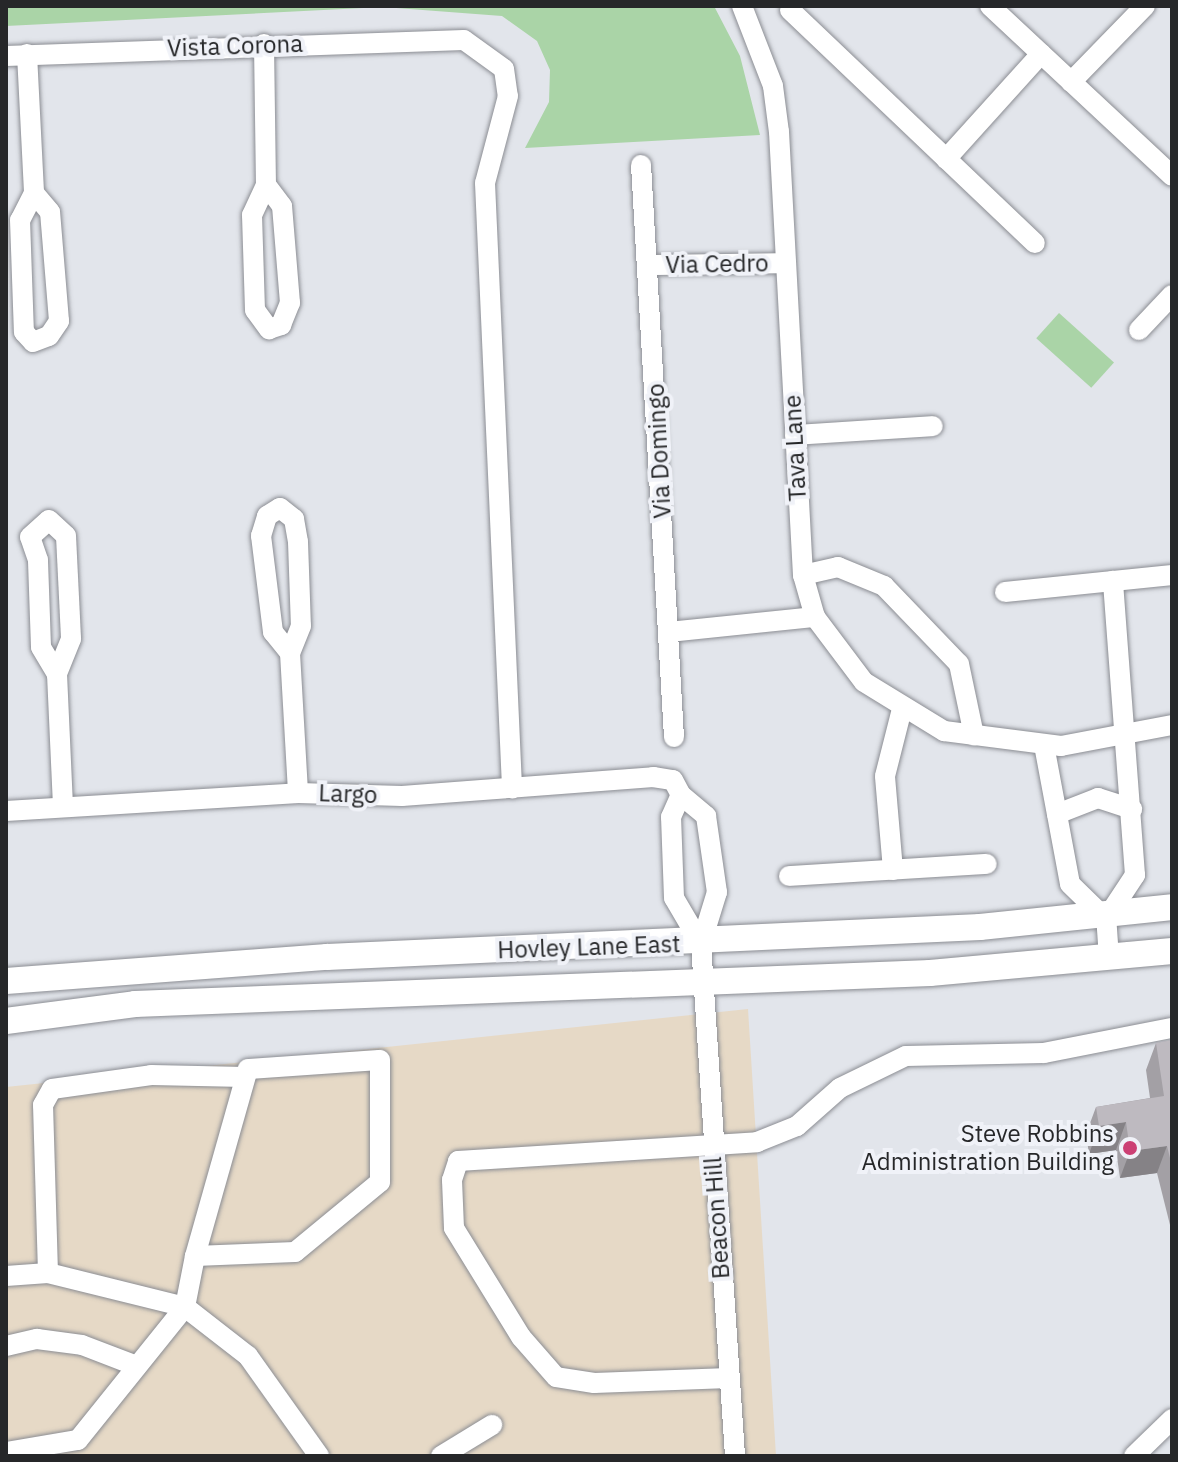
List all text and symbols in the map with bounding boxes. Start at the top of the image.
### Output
street label: Vista Corona [167,29,303,63]
street label: Via Cedro [665,249,769,279]
street label: Via Domingo [641,383,677,519]
street label: Tava Lane [778,394,812,502]
street label: Largo [318,779,378,809]
street label: Hovley Lane East [497,929,681,965]
place label: Steve Robbins Administration Building [861,1120,1114,1176]
marker: Steve Robbins Administration Building [1121,1139,1139,1157]
street label: Beacon Hill [698,1156,736,1280]

